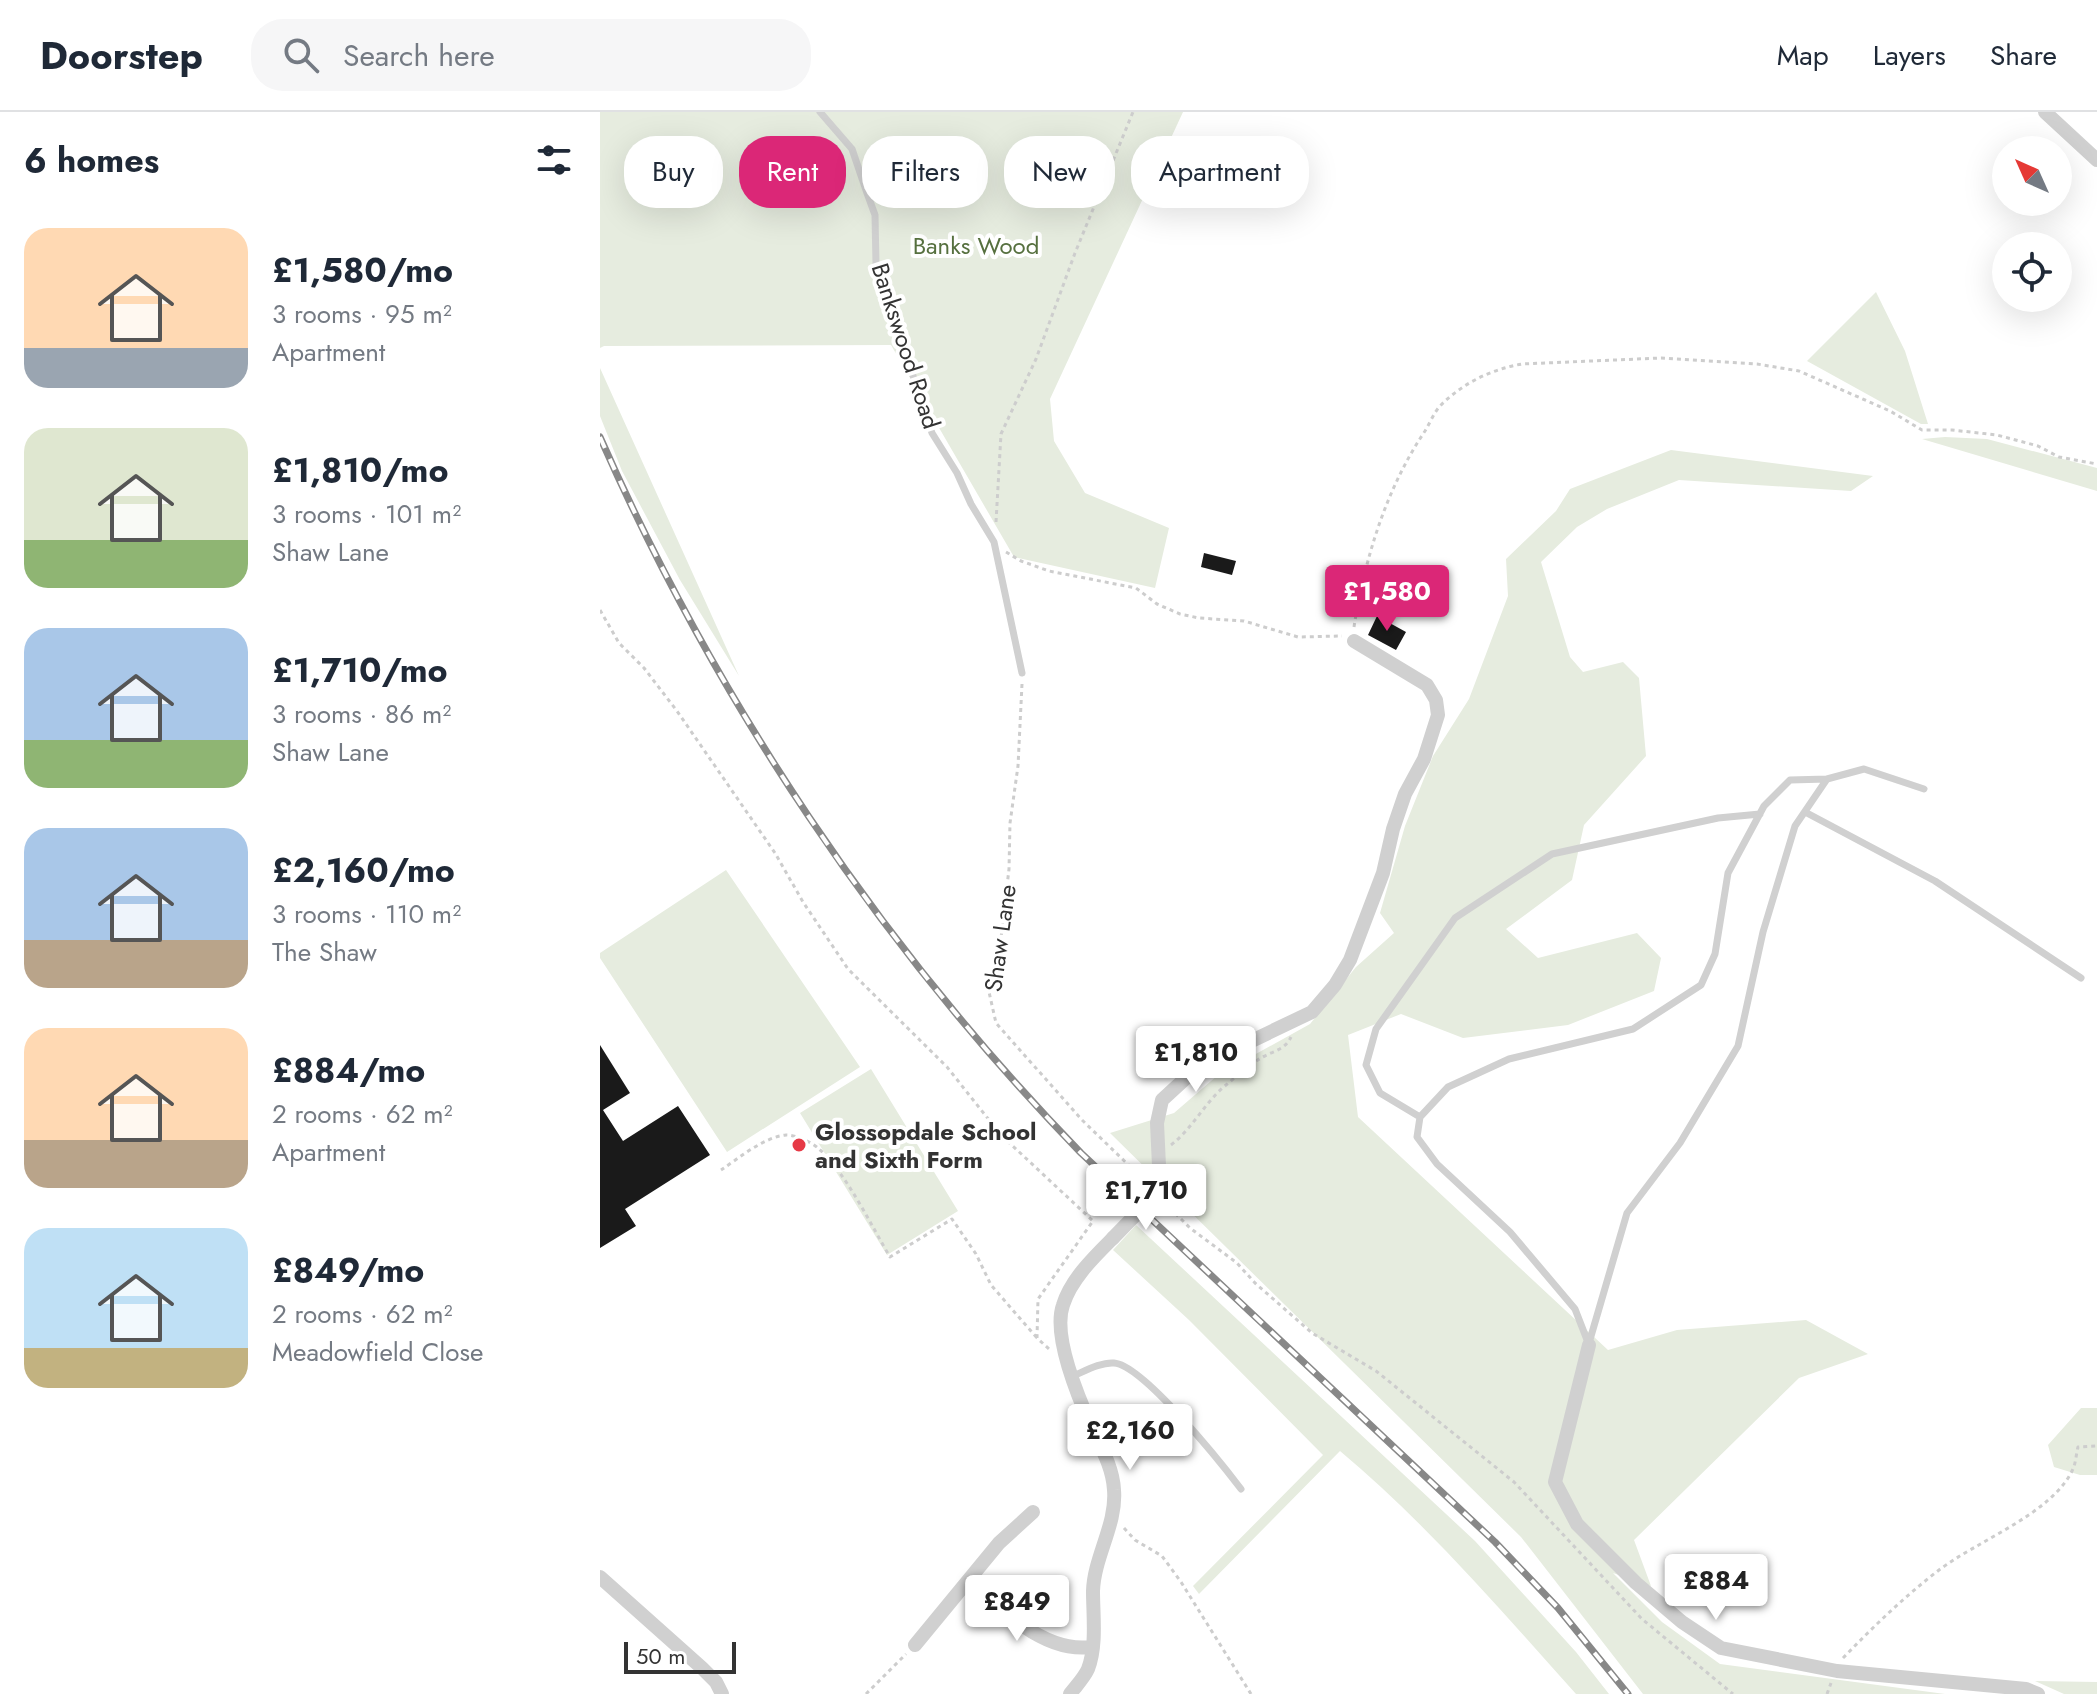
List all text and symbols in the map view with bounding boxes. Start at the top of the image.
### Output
search box [251,19,811,91]
text: Doorstep [40,28,203,83]
icon: search [279,33,323,77]
text: Search here [343,34,495,77]
text: Map [1777,35,1829,76]
text: Layers [1873,35,1946,76]
text: Share [1990,35,2057,76]
text: 6 homes [24,136,159,185]
chip: Buy [624,136,723,208]
chip: Rent [739,136,846,208]
chip: Filters [862,136,988,208]
chip: New [1004,136,1115,208]
chip: Apartment [1131,136,1309,208]
north arrow [1992,136,2072,216]
map controls [1992,136,2072,312]
icon: filters [532,138,576,182]
park label: Banks Wood [913,228,1039,263]
button: locate [1992,232,2072,312]
text: £1,580/mo [272,246,453,295]
street label: Bankswood Road [863,259,949,433]
icon: home [88,260,184,356]
text: 3 rooms · 95 m² [272,295,452,333]
text: Apartment [272,333,385,371]
text: £1,810/mo [272,446,448,495]
icon: home [88,460,184,556]
text: 3 rooms · 101 m² [272,495,461,533]
text: Shaw Lane [272,533,389,571]
pin: £1,580 [1322,565,1452,633]
text: £1,580 [1343,572,1431,610]
text: £1,710/mo [272,646,448,695]
icon: home [88,660,184,756]
text: 3 rooms · 86 m² [272,695,451,733]
text: Shaw Lane [272,733,389,771]
text: £2,160/mo [272,846,455,895]
icon: home [88,860,184,956]
street label: Shaw Lane [975,882,1025,994]
text: 3 rooms · 110 m² [272,895,461,933]
text: The Shaw [272,933,377,971]
pin: £1,810 [1131,1026,1261,1094]
text: £1,810 [1154,1033,1238,1071]
text: £884/mo [272,1046,425,1095]
icon: home [88,1060,184,1156]
text: 2 rooms · 62 m² [272,1095,453,1133]
place label: Glossopdale School and Sixth Form [815,1114,1037,1177]
text: Apartment [272,1133,385,1171]
marker: Glossopdale School and Sixth Form [790,1136,808,1154]
pin: £1,710 [1081,1164,1211,1232]
text: £1,710 [1104,1171,1188,1209]
text: £849/mo [272,1246,424,1295]
icon: home [88,1260,184,1356]
text: 2 rooms · 62 m² [272,1295,453,1333]
text: Meadowfield Close [272,1333,483,1371]
pin: £2,160 [1065,1404,1195,1472]
text: £2,160 [1085,1411,1175,1449]
pin: £884 [1669,1554,1763,1622]
text: £884 [1683,1561,1749,1599]
pin: £849 [970,1575,1064,1643]
text: £849 [983,1582,1051,1620]
scale bar [624,1638,736,1674]
text: 50 m [636,1640,685,1672]

